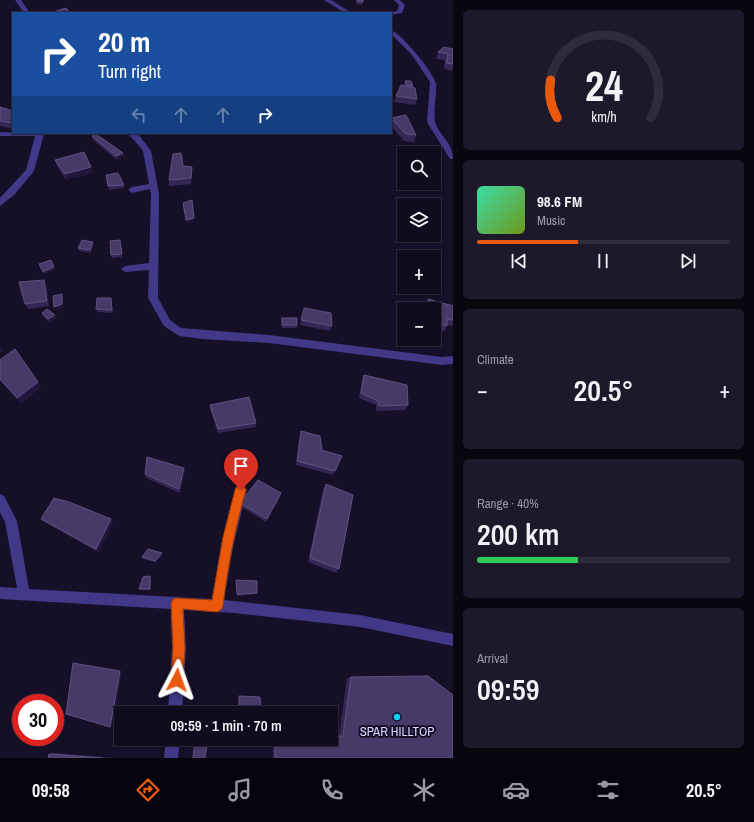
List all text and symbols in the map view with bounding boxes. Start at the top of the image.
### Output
text: 20 m [98,23,150,61]
icon: right [32,28,84,80]
text: 24 [585,58,622,114]
text: Turn right [98,59,161,84]
icon: left [128,104,150,126]
icon: ahead [170,104,192,126]
icon: ahead [212,104,234,126]
icon: right [254,104,276,126]
text: km/h [591,106,616,125]
map controls [397,146,441,346]
button: search [397,146,441,190]
text: 98.6 FM [537,191,582,212]
button: layers [397,198,441,242]
text: Music [537,212,565,229]
button: + [397,250,441,294]
icon: previous [508,250,530,272]
icon: pause [592,250,614,272]
icon: next [677,250,699,272]
button: − [397,302,441,346]
text: Climate [477,351,514,368]
text: 20.5° [574,370,633,410]
text: − [477,375,488,405]
text: + [719,375,730,405]
pin [224,449,258,490]
icon: arrive [230,455,252,477]
text: Range · 40% [477,495,539,512]
text: 200 km [477,514,559,554]
text: Arrival [477,650,508,667]
position arrow [156,659,198,701]
text: 09:59 [477,669,539,709]
speed limit sign: 30 [12,694,64,746]
marker: SPAR HILLTOP [392,712,402,722]
text: 09:59 · 1 min · 70 m [170,715,282,736]
place label: SPAR HILLTOP [360,723,434,740]
icon: directions [134,776,162,804]
icon: music [226,776,254,804]
icon: phone [318,776,346,804]
icon: climate [410,776,438,804]
icon: car [502,776,530,804]
icon: filters [594,776,622,804]
text: 09:58 [32,778,70,803]
text: 20.5° [686,778,722,803]

